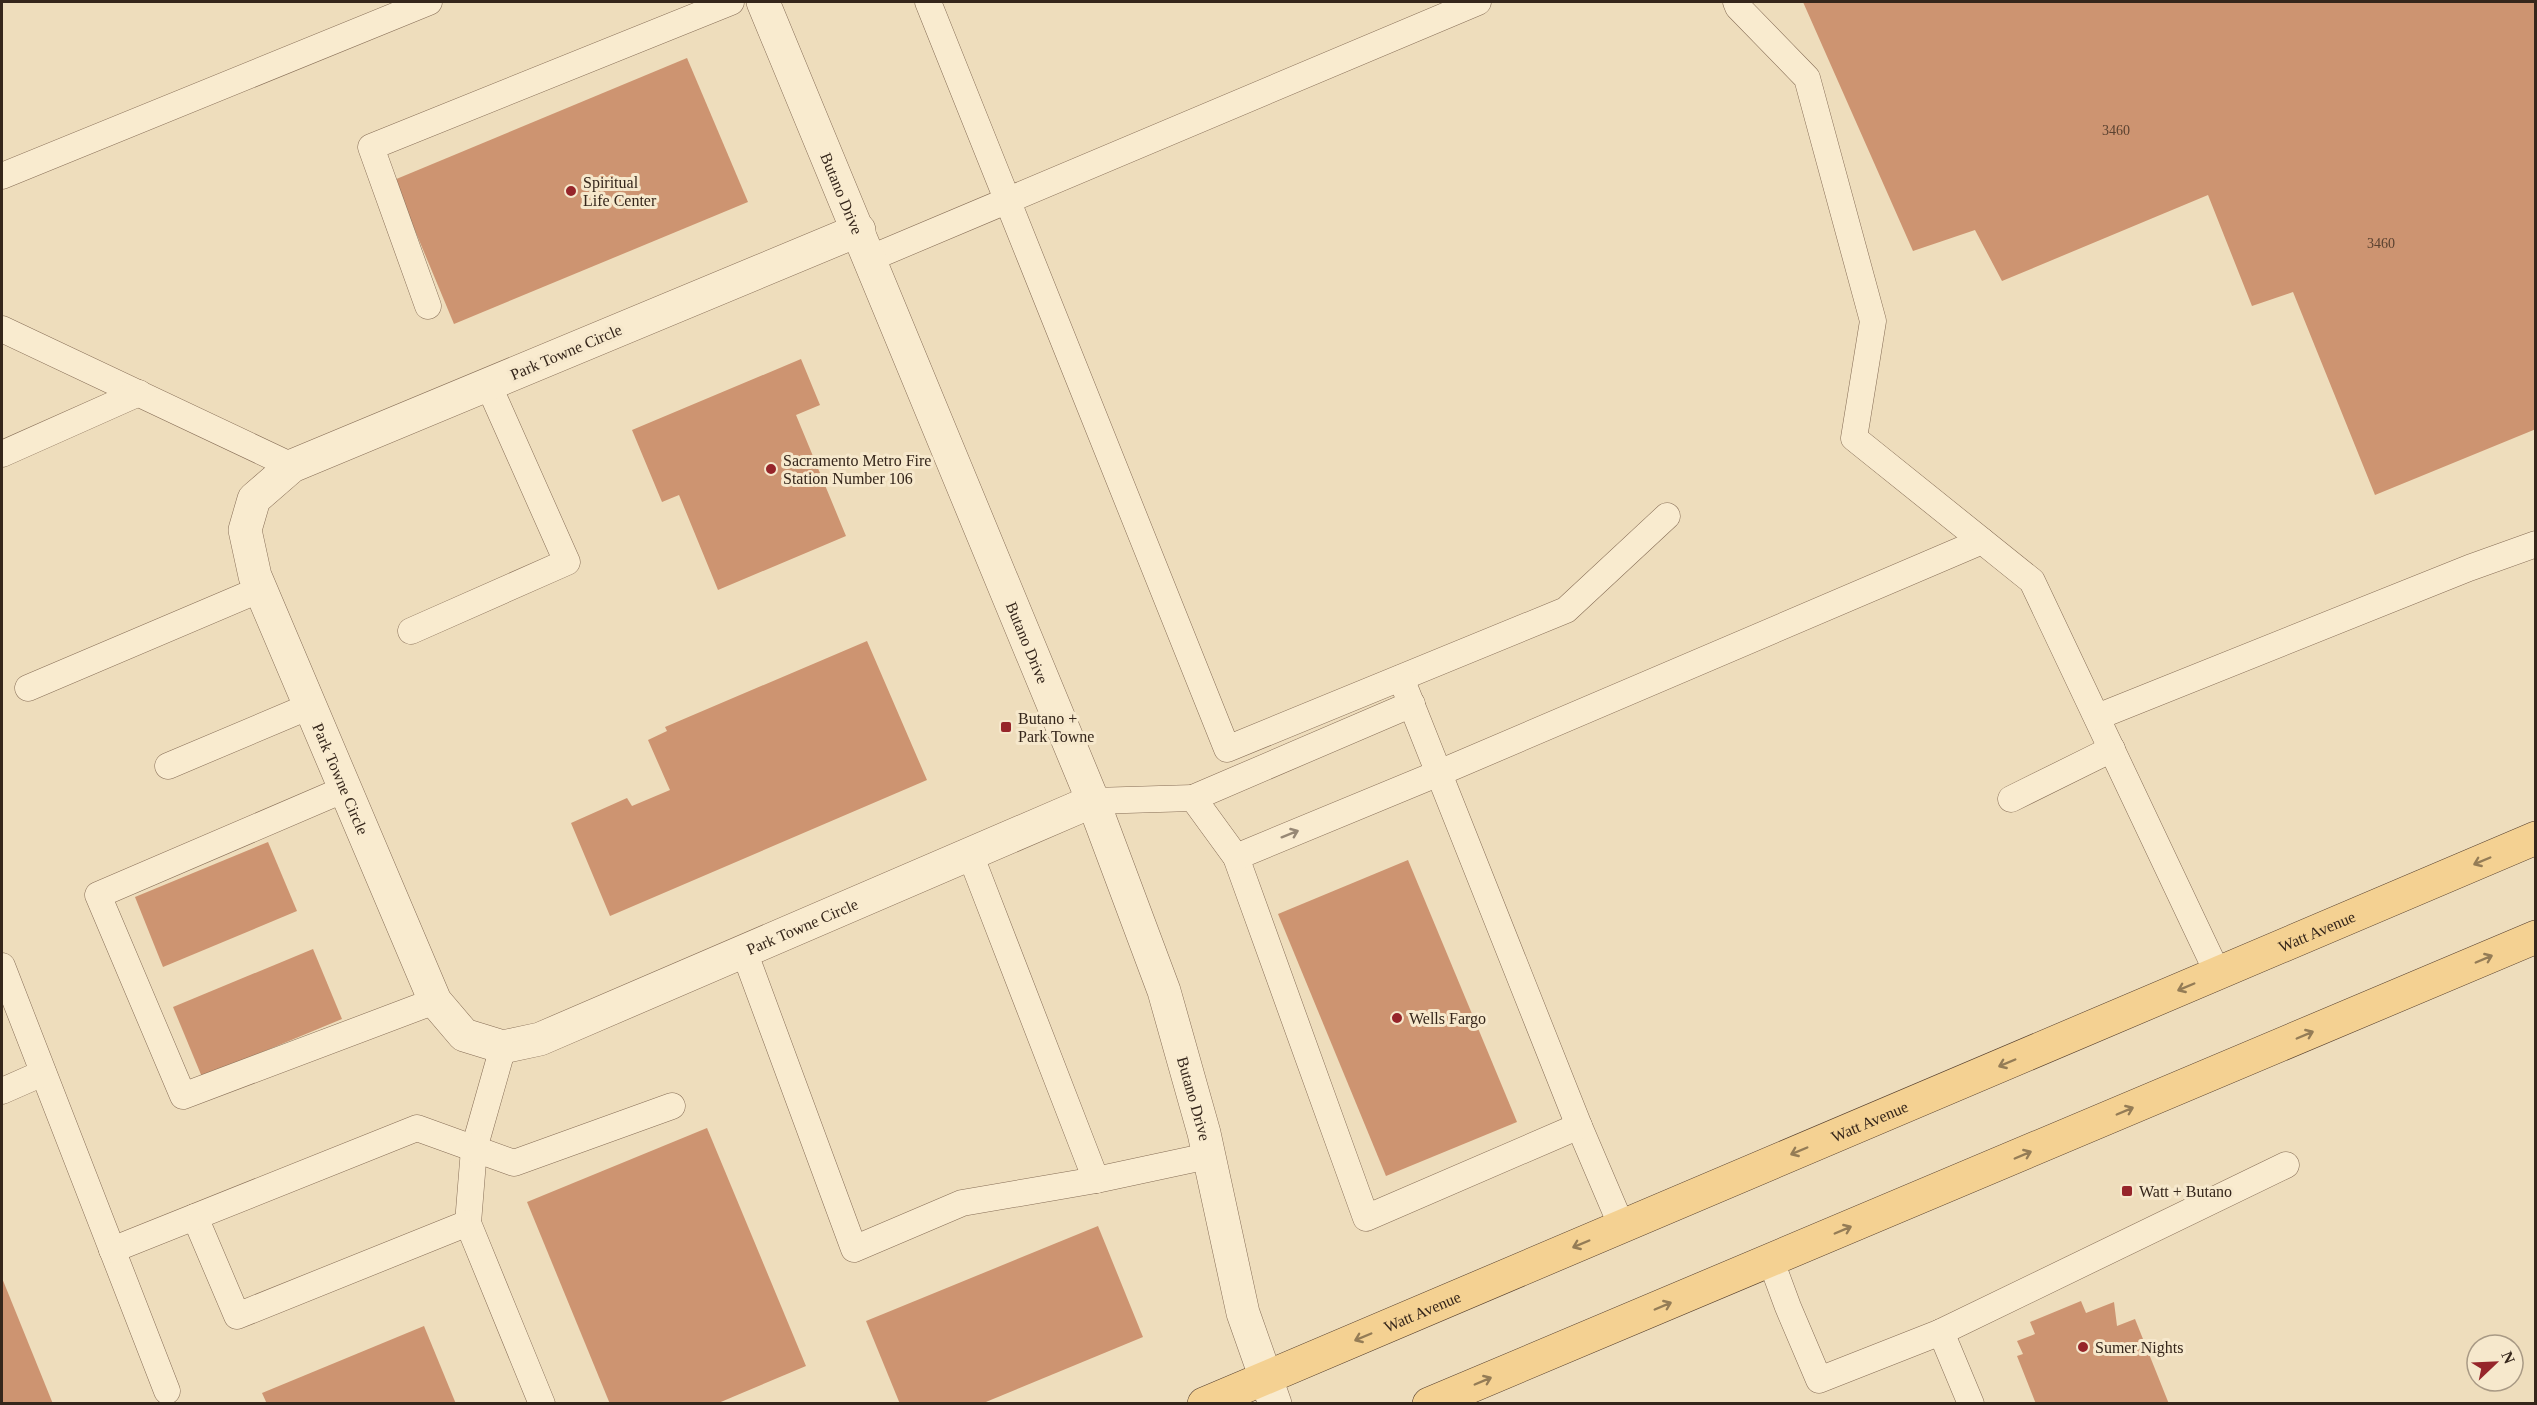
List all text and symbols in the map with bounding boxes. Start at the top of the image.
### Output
house number: 3460 [2102,123,2130,138]
street label: Butano Drive [818,150,866,237]
place label: Spiritual Life Center [583,174,657,209]
marker: Spiritual Life Center [564,184,578,198]
house number: 3460 [2367,236,2395,251]
street label: Park Towne Circle [508,321,624,383]
place label: Sacramento Metro Fire Station Number 106 [783,452,931,487]
marker: Sacramento Metro Fire Station Number 106 [764,462,778,476]
street label: Butano Drive [1003,599,1052,686]
place label: Butano + Park Towne [1018,710,1094,745]
street label: Park Towne Circle [310,720,372,837]
marker: Butano + Park Towne [999,720,1013,734]
one-way arrow [1281,828,1299,839]
one-way arrow [2473,856,2491,868]
street label: Park Towne Circle [744,895,860,958]
street label: Watt Avenue [2276,907,2358,955]
one-way arrow [2475,953,2493,964]
one-way arrow [2178,982,2196,993]
place label: Wells Fargo [1409,1010,1486,1028]
marker: Wells Fargo [1390,1011,1404,1025]
one-way arrow [2295,1029,2314,1040]
street label: Butano Drive [1174,1054,1214,1142]
one-way arrow [1998,1058,2016,1069]
street label: Watt Avenue [1829,1097,1910,1145]
one-way arrow [2116,1105,2134,1116]
one-way arrow [1791,1146,1809,1157]
one-way arrow [2013,1149,2031,1160]
place label: Watt + Butano [2139,1183,2232,1200]
marker: Watt + Butano [2120,1184,2134,1198]
one-way arrow [1833,1224,1852,1235]
one-way arrow [1573,1239,1591,1250]
street label: Watt Avenue [1381,1288,1463,1335]
one-way arrow [1653,1300,1672,1311]
one-way arrow [1354,1332,1373,1343]
north arrow [2465,1333,2525,1393]
place label: Sumer Nights [2095,1339,2183,1357]
marker: Sumer Nights [2076,1340,2090,1354]
text: N [2498,1349,2519,1366]
one-way arrow [1474,1375,1492,1386]

